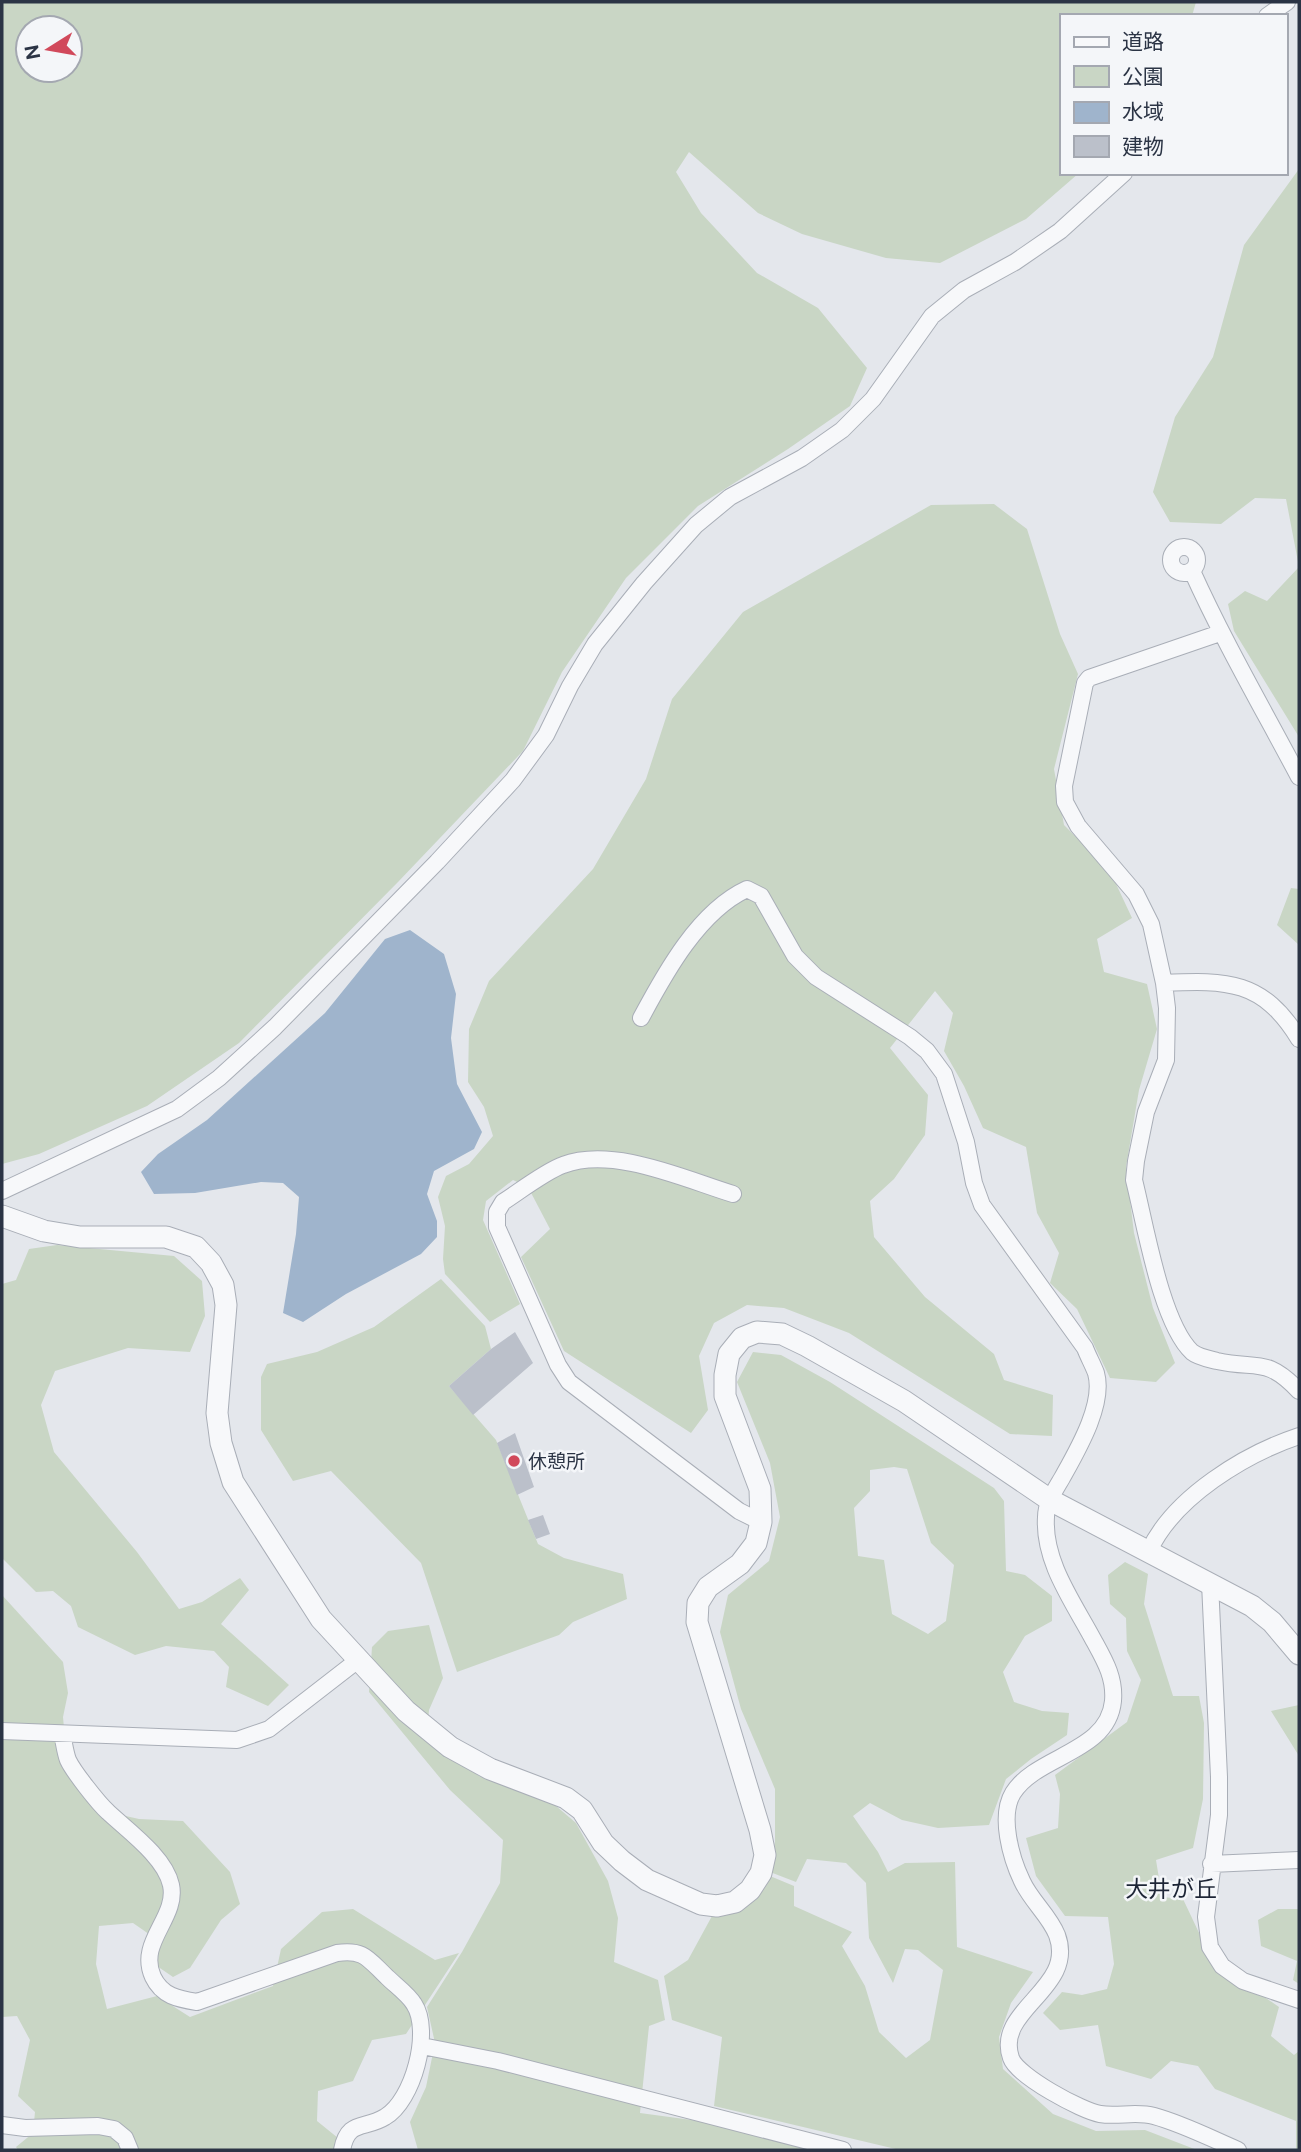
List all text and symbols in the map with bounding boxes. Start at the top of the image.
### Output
north arrow [14,14,84,84]
legend [1060,14,1287,175]
text: 道路 [1122,29,1164,54]
text: N [20,43,45,62]
text: 公園 [1122,64,1164,89]
text: 水域 [1122,99,1164,124]
text: 建物 [1122,134,1164,159]
place label: 休憩所 [528,1450,585,1472]
marker: 休憩所 [506,1453,522,1469]
district label: 大井が丘 [1125,1875,1217,1902]

